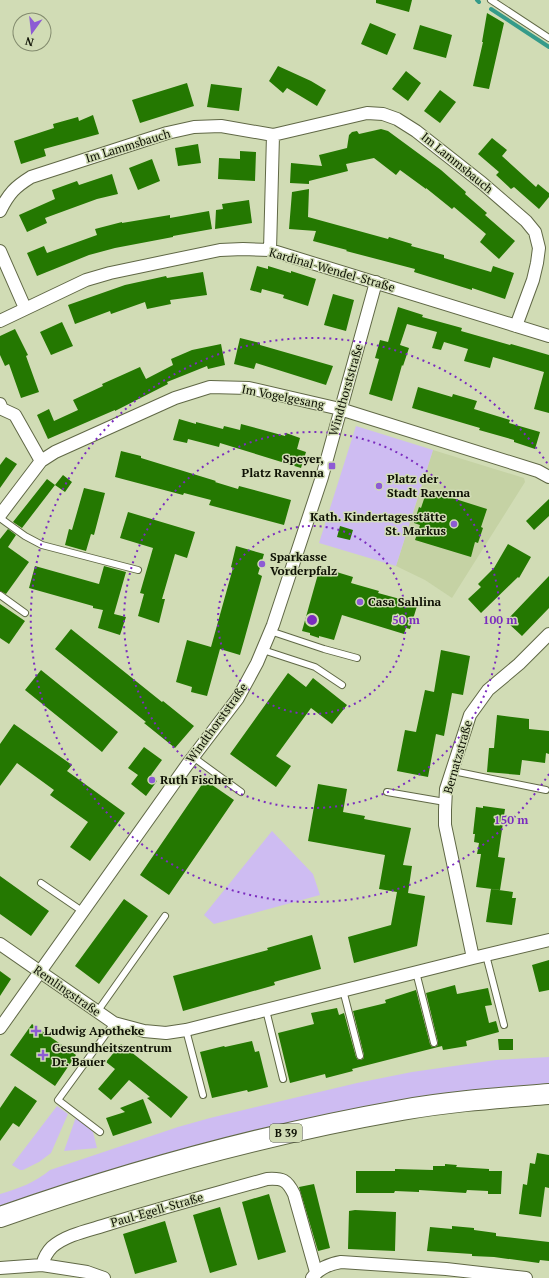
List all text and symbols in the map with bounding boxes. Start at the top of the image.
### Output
north arrow [12,12,52,52]
text: N [23,34,35,50]
street label: Im Lammsbauch [83,125,172,166]
street label: Im Lammsbauch [418,129,496,196]
street label: Kardinal-Wendel-Straße [267,244,397,295]
street label: Windthorststraße [325,342,366,438]
street label: Im Vogelgesang [240,381,326,412]
place label: Speyer, Platz Ravenna [242,451,324,480]
marker: Speyer, Platz Ravenna [327,461,337,471]
place label: Platz der Stadt Ravenna [387,471,471,500]
marker: Platz der Stadt Ravenna [374,481,384,491]
place label: Kath. Kindertagesstätte St. Markus [310,509,447,538]
marker: Kath. Kindertagesstätte St. Markus [449,519,459,529]
place label: Sparkasse Vorderpfalz [270,549,337,578]
marker: Sparkasse Vorderpfalz [257,559,267,569]
place label: Casa Sahlina [368,594,442,609]
marker: Casa Sahlina [355,597,365,607]
text: 50 m [392,612,420,627]
text: 100 m [483,612,517,627]
centre of rings [305,613,319,627]
street label: Windthorststraße [183,680,251,766]
street label: Bernatzstraße [440,718,475,795]
place label: Ruth Fischer [160,772,234,787]
marker: Ruth Fischer [147,775,157,785]
text: 150 m [494,812,528,827]
street label: Remlingstraße [31,962,104,1019]
place label: Ludwig Apotheke [44,1023,145,1038]
marker: Ludwig Apotheke [31,1026,41,1036]
place label: Gesundheitszentrum Dr. Bauer [52,1040,172,1069]
marker: Gesundheitszentrum Dr. Bauer [37,1049,49,1061]
road number: B 39 [270,1124,302,1142]
street label: Paul-Egell-Straße [109,1189,205,1230]

